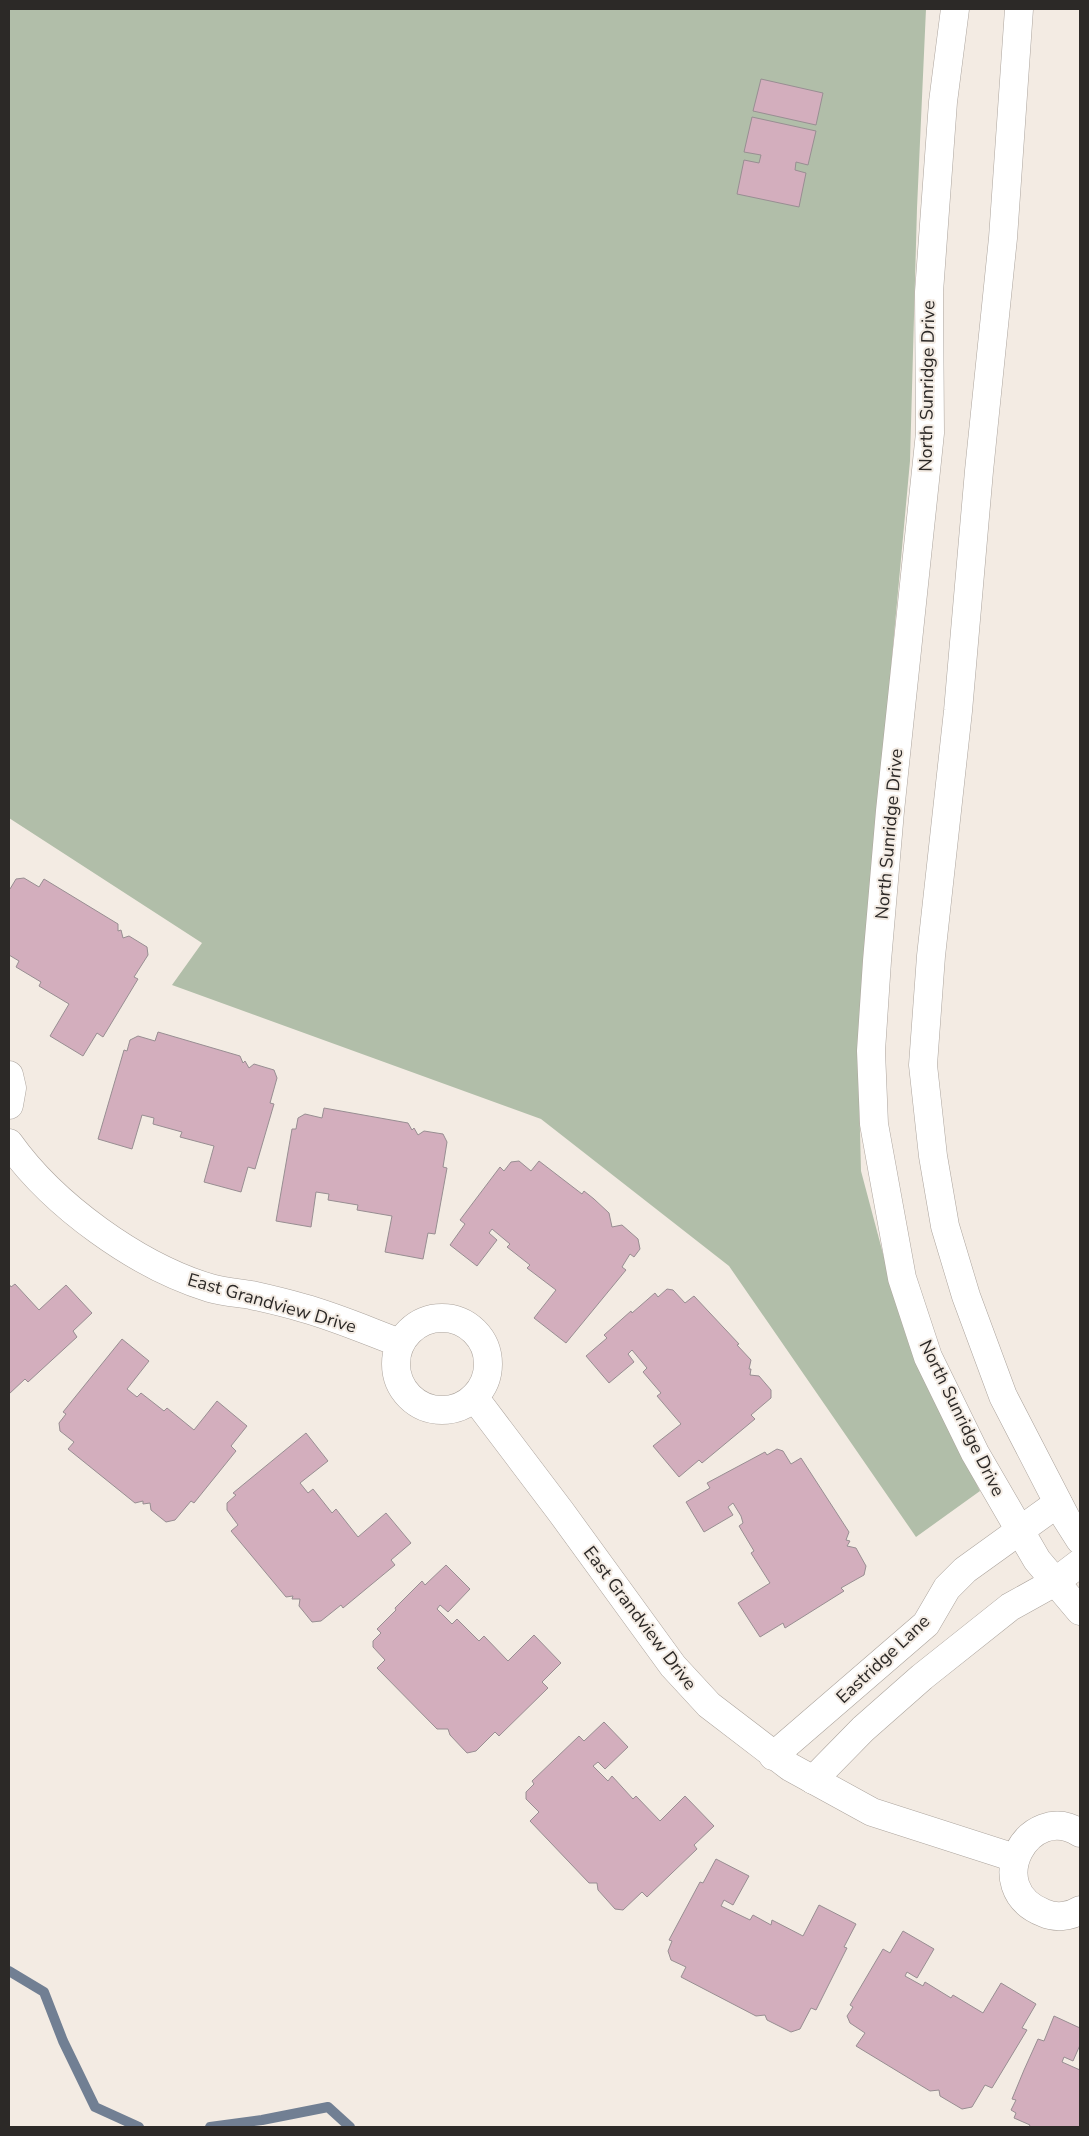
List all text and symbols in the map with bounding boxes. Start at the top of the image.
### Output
street label: North Sunridge Drive [914,300,940,472]
street label: North Sunridge Drive [870,748,908,920]
street label: East Grandview Drive [185,1267,359,1339]
street label: North Sunridge Drive [914,1336,1010,1500]
street label: East Grandview Drive [578,1541,702,1695]
street label: Eastridge Lane [831,1609,935,1709]

